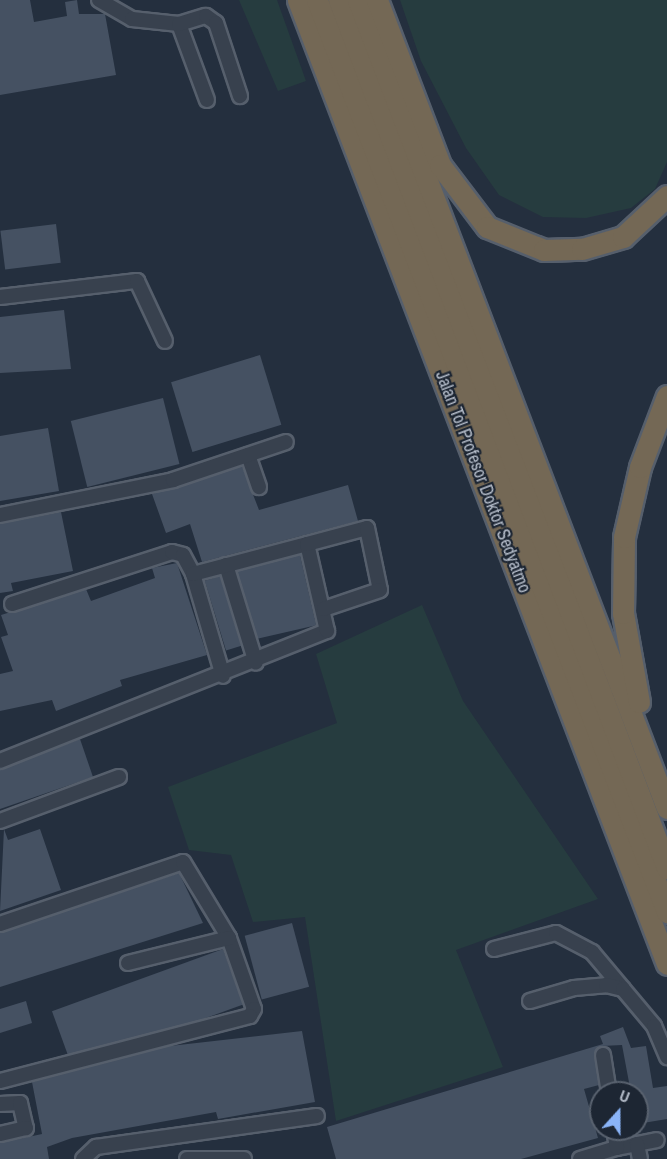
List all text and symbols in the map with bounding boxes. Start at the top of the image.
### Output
street label: Jalan Tol Profesor Doktor Sedyatmo [431,368,535,596]
north arrow [589,1081,649,1141]
text: U [616,1084,633,1108]

